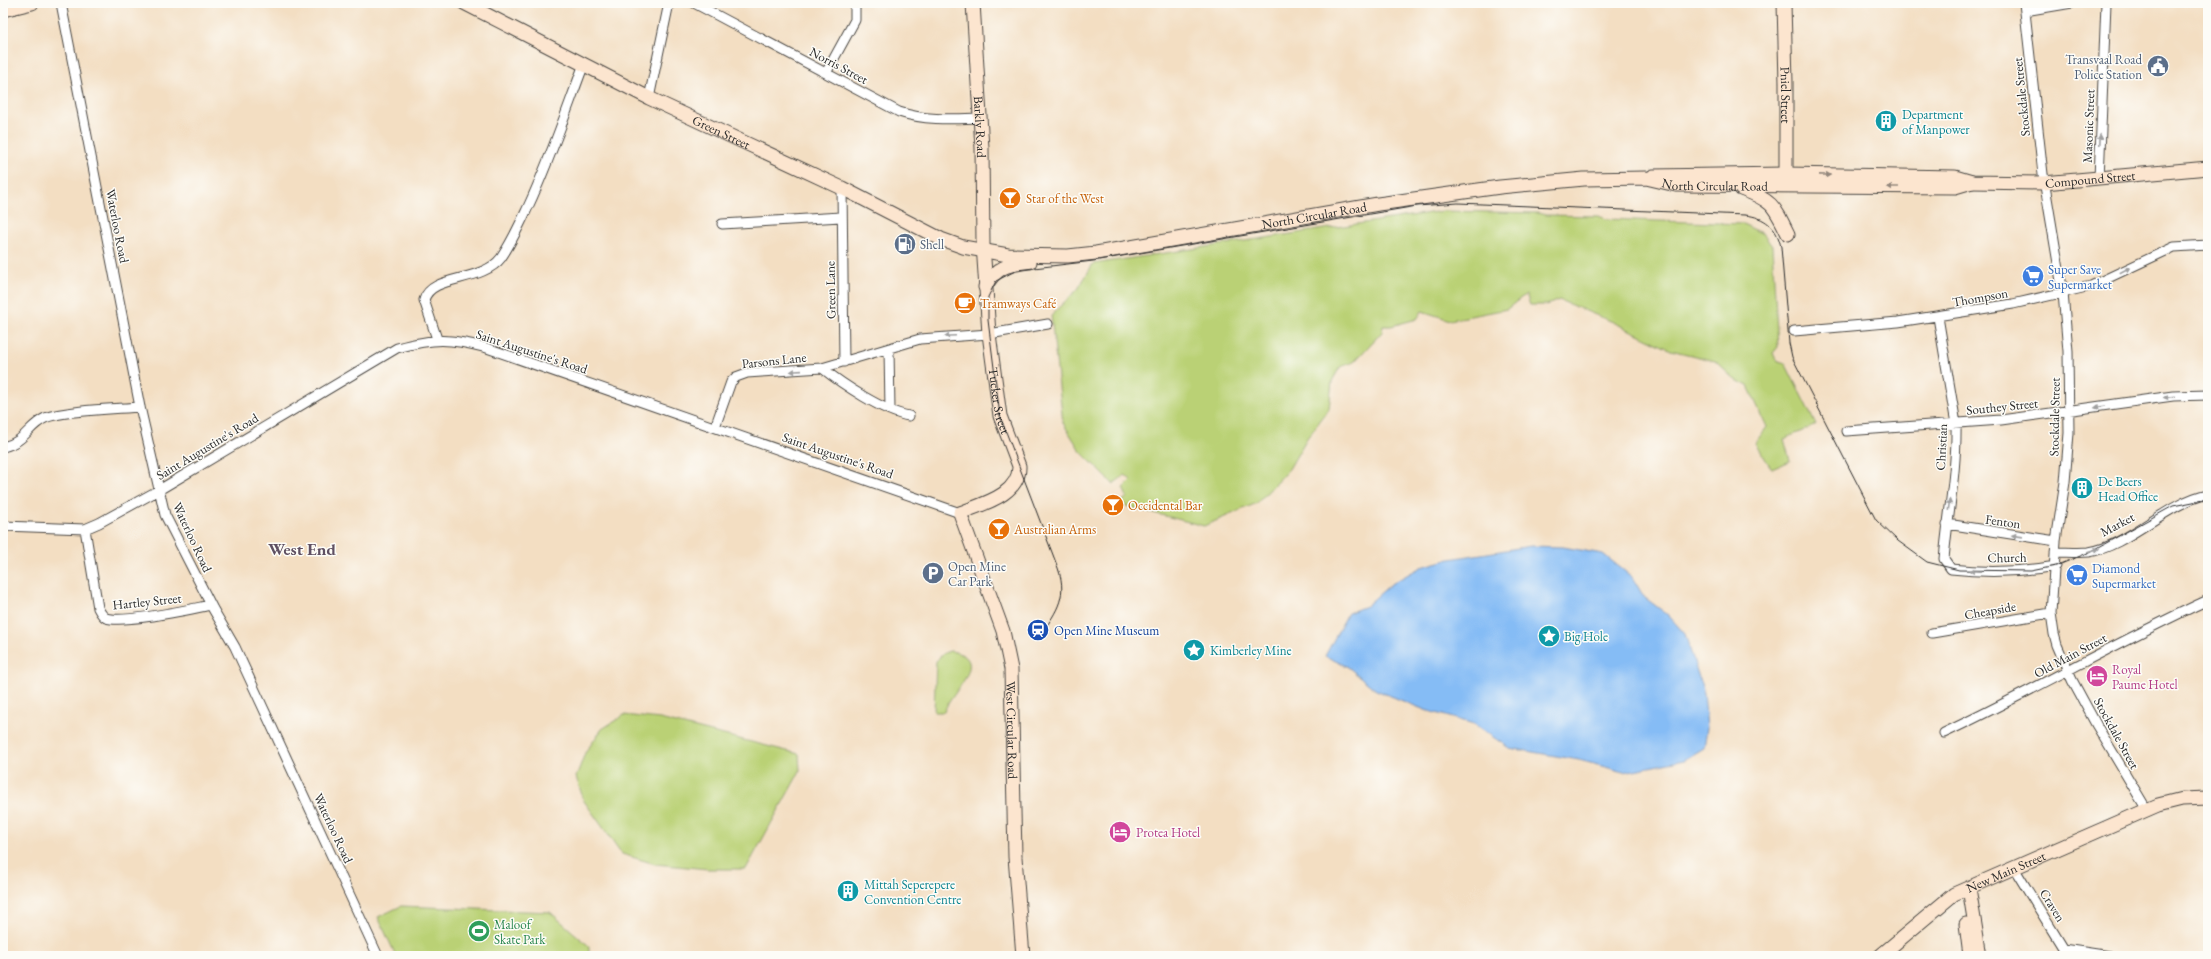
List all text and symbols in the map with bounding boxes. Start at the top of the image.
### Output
street label: Norris Street [807,43,871,88]
place label: Transvaal Road Police Station [2065,51,2142,83]
public building icon: Transvaal Road Police Station [2145,53,2171,79]
street label: Stockdale Street [2009,57,2034,137]
street label: Pniel Street [1777,66,1794,123]
street label: Masonic Street [2079,89,2098,163]
street label: Barkly Road [970,95,990,158]
place label: Department of Manpower [1902,106,1970,138]
building icon: Department of Manpower [1873,108,1899,134]
street label: Green Street [690,111,753,153]
one-way arrow [2097,133,2103,146]
street label: Compound Street [2044,167,2136,192]
one-way arrow [1819,171,1831,178]
street label: North Circular Road [1660,174,1768,195]
one-way arrow [1886,184,1899,190]
bar icon: Star of the West [997,185,1023,211]
street label: Waterloo Road [102,188,133,265]
place label: Star of the West [1026,190,1104,207]
street label: North Circular Road [1261,198,1368,233]
fuel station icon: Shell [892,231,918,257]
place label: Shell [920,236,944,253]
street label: Green Lane [821,261,840,319]
place label: Super Save Supermarket [2048,261,2112,293]
supermarket icon: Super Save Supermarket [2020,263,2046,289]
one-way arrow [2119,266,2131,273]
street label: Thompson [1951,284,2009,311]
cafe icon: Tramways Café [952,290,978,316]
place label: Tramways Café [980,295,1056,312]
street label: Saint Augustine's Road [474,325,590,378]
one-way arrow [944,332,956,339]
street label: Parsons Lane [741,349,807,372]
street label: Tucker Street [985,366,1014,437]
one-way arrow [790,367,802,374]
street label: Stockdale Street [2045,377,2064,457]
street label: Southey Street [1965,394,2039,419]
one-way arrow [2163,394,2175,400]
one-way arrow [2094,404,2106,410]
street label: Saint Augustine's Road [153,409,262,484]
street label: Christian [1932,423,1951,471]
street label: Saint Augustine's Road [780,428,896,483]
place label: De Beers Head Office [2098,473,2158,505]
building icon: De Beers Head Office [2069,475,2095,501]
bar icon: Occidental Bar [1100,492,1126,518]
place label: Occidental Bar [1128,497,1203,514]
one-way arrow [1946,499,1952,511]
street label: Waterloo Road [169,500,216,575]
street label: Market [2097,508,2137,540]
street label: Fenton [1984,511,2022,532]
bar icon: Australian Arms [986,516,1012,542]
place label: Australian Arms [1013,521,1096,538]
one-way arrow [2011,533,2023,539]
district label: West End [268,538,336,560]
one-way arrow [2088,547,2100,553]
street label: Church [1987,549,2027,566]
place label: Open Mine Car Park [948,558,1006,590]
parking icon: Open Mine Car Park [920,560,946,586]
place label: Diamond Supermarket [2092,560,2156,592]
supermarket icon: Diamond Supermarket [2064,562,2090,588]
one-way arrow [1969,567,1981,574]
street label: Hartley Street [112,589,182,614]
street label: Cheapside [1963,598,2017,623]
station icon: Open Mine Museum [1025,617,1051,643]
place label: Open Mine Museum [1054,622,1159,639]
place icon: Big Hole [1536,623,1562,649]
place label: Big Hole [1564,628,1608,645]
street label: Old Main Street [2031,629,2110,682]
place icon: Kimberley Mine [1181,637,1207,663]
place label: Kimberley Mine [1210,642,1292,659]
place label: Royal Paume Hotel [2112,661,2178,693]
hotel icon: Royal Paume Hotel [2084,663,2110,689]
street label: West Circular Road [1002,681,1021,780]
street label: Stockdale Street [2090,695,2143,772]
street label: Waterloo Road [310,791,357,866]
hotel icon: Protea Hotel [1107,819,1133,845]
place label: Protea Hotel [1136,824,1200,841]
street label: New Main Street [1964,847,2048,897]
place label: Mittah Seperepere Convention Centre [864,876,961,908]
building icon: Mittah Seperepere Convention Centre [835,878,861,904]
street label: Craven [2036,886,2069,925]
place label: Maloof Skate Park [494,916,546,948]
sports icon: Maloof Skate Park [466,918,492,944]

